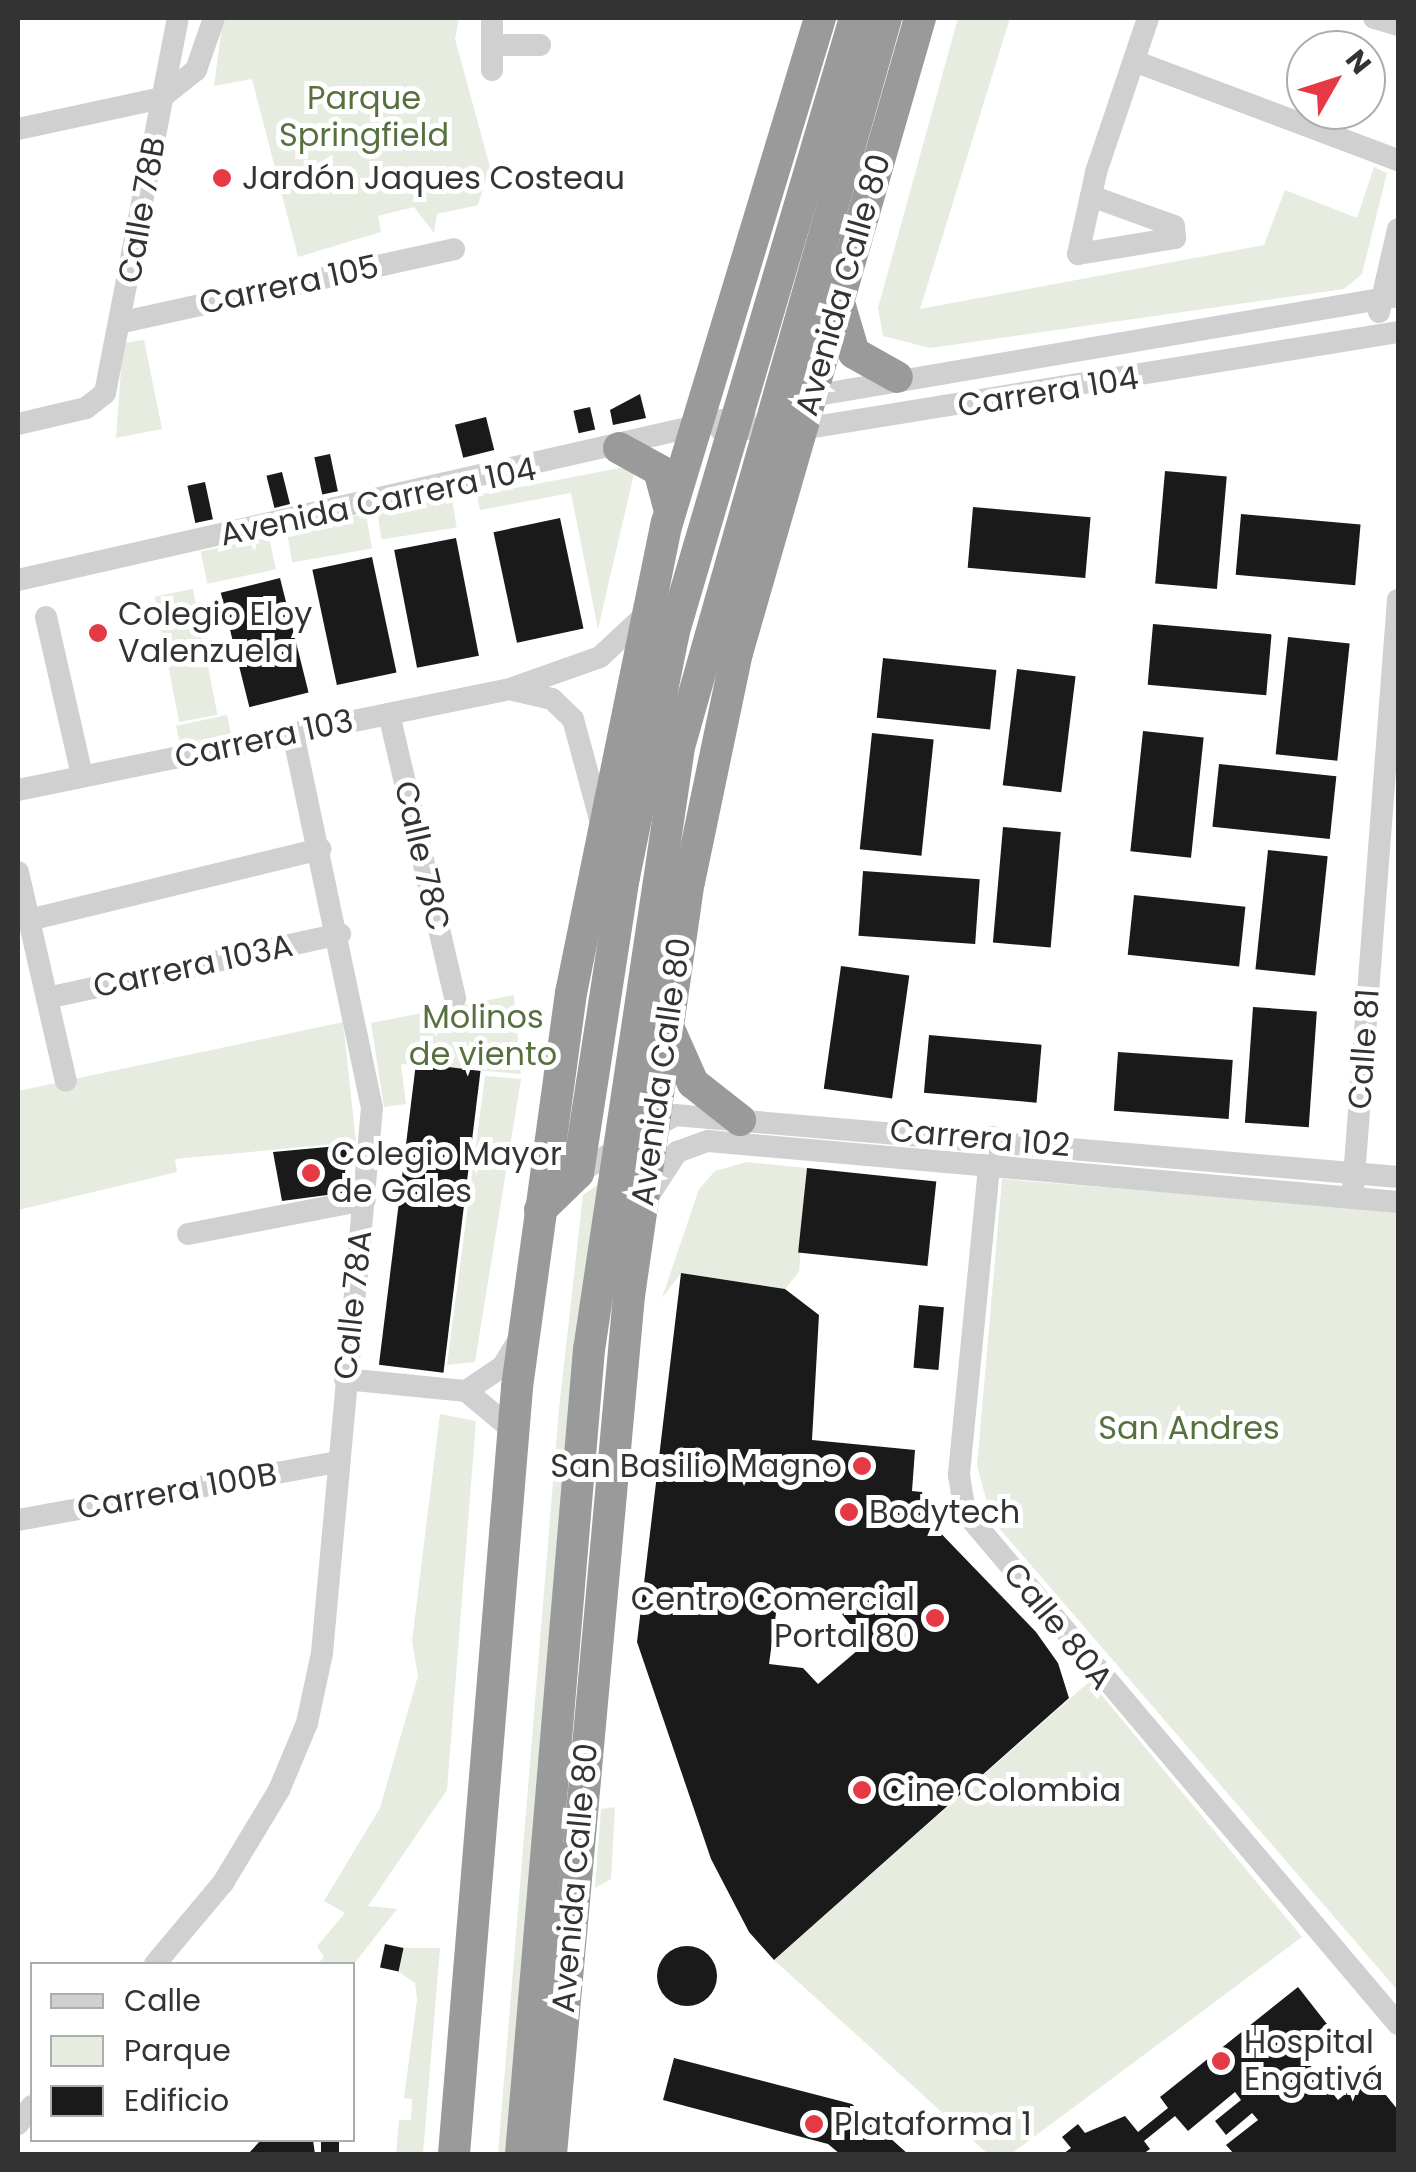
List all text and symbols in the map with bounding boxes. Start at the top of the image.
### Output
north arrow [1286,30,1386,130]
text: N [1336,42,1380,83]
park label: Parque Springfield [279,80,449,155]
street label: Calle 78B [110,134,174,286]
street label: Avenida Calle 80 [787,150,899,420]
place label: Jardón Jaques Costeau [242,159,625,197]
marker: Jardón Jaques Costeau [211,167,233,189]
street label: Carrera 105 [196,247,382,323]
street label: Carrera 104 [955,359,1141,425]
street label: Avenida Carrera 104 [216,450,540,554]
place label: Colegio Eloy Valenzuela [118,596,312,671]
marker: Colegio Eloy Valenzuela [87,622,109,644]
street label: Carrera 103 [171,701,357,777]
street label: Calle 78C [386,777,458,935]
street label: Carrera 103A [90,926,296,1006]
street label: Avenida Calle 80 [623,936,699,1208]
street label: Calle 81 [1341,987,1387,1111]
park label: Molinos de viento [409,999,557,1074]
street label: Carrera 102 [888,1111,1072,1165]
place label: Colegio Mayor de Gales [331,1136,562,1211]
marker: Colegio Mayor de Gales [300,1162,322,1184]
street label: Calle 78A [326,1229,380,1381]
park label: San Andres [1098,1409,1280,1447]
place label: San Basilio Magno [550,1447,842,1485]
street label: Carrera 100B [74,1455,280,1527]
marker: San Basilio Magno [851,1455,873,1477]
place label: Bodytech [869,1493,1020,1531]
marker: Bodytech [838,1501,860,1523]
street label: Calle 80A [995,1555,1121,1697]
place label: Centro Comercial Portal 80 [631,1581,915,1656]
marker: Centro Comercial Portal 80 [924,1607,946,1629]
street label: Avenida Calle 80 [544,1742,606,2014]
place label: Cine Colombia [882,1771,1121,1809]
marker: Cine Colombia [851,1779,873,1801]
legend [30,1962,355,2142]
text: Calle [124,1979,201,2022]
place label: Hospital Engativá [1244,2024,1383,2099]
text: Parque [124,2029,231,2072]
marker: Hospital Engativá [1208,2048,1234,2074]
text: Edificio [124,2079,229,2122]
place label: Plataforma 1 [834,2105,1032,2143]
marker: Plataforma 1 [803,2113,825,2135]

